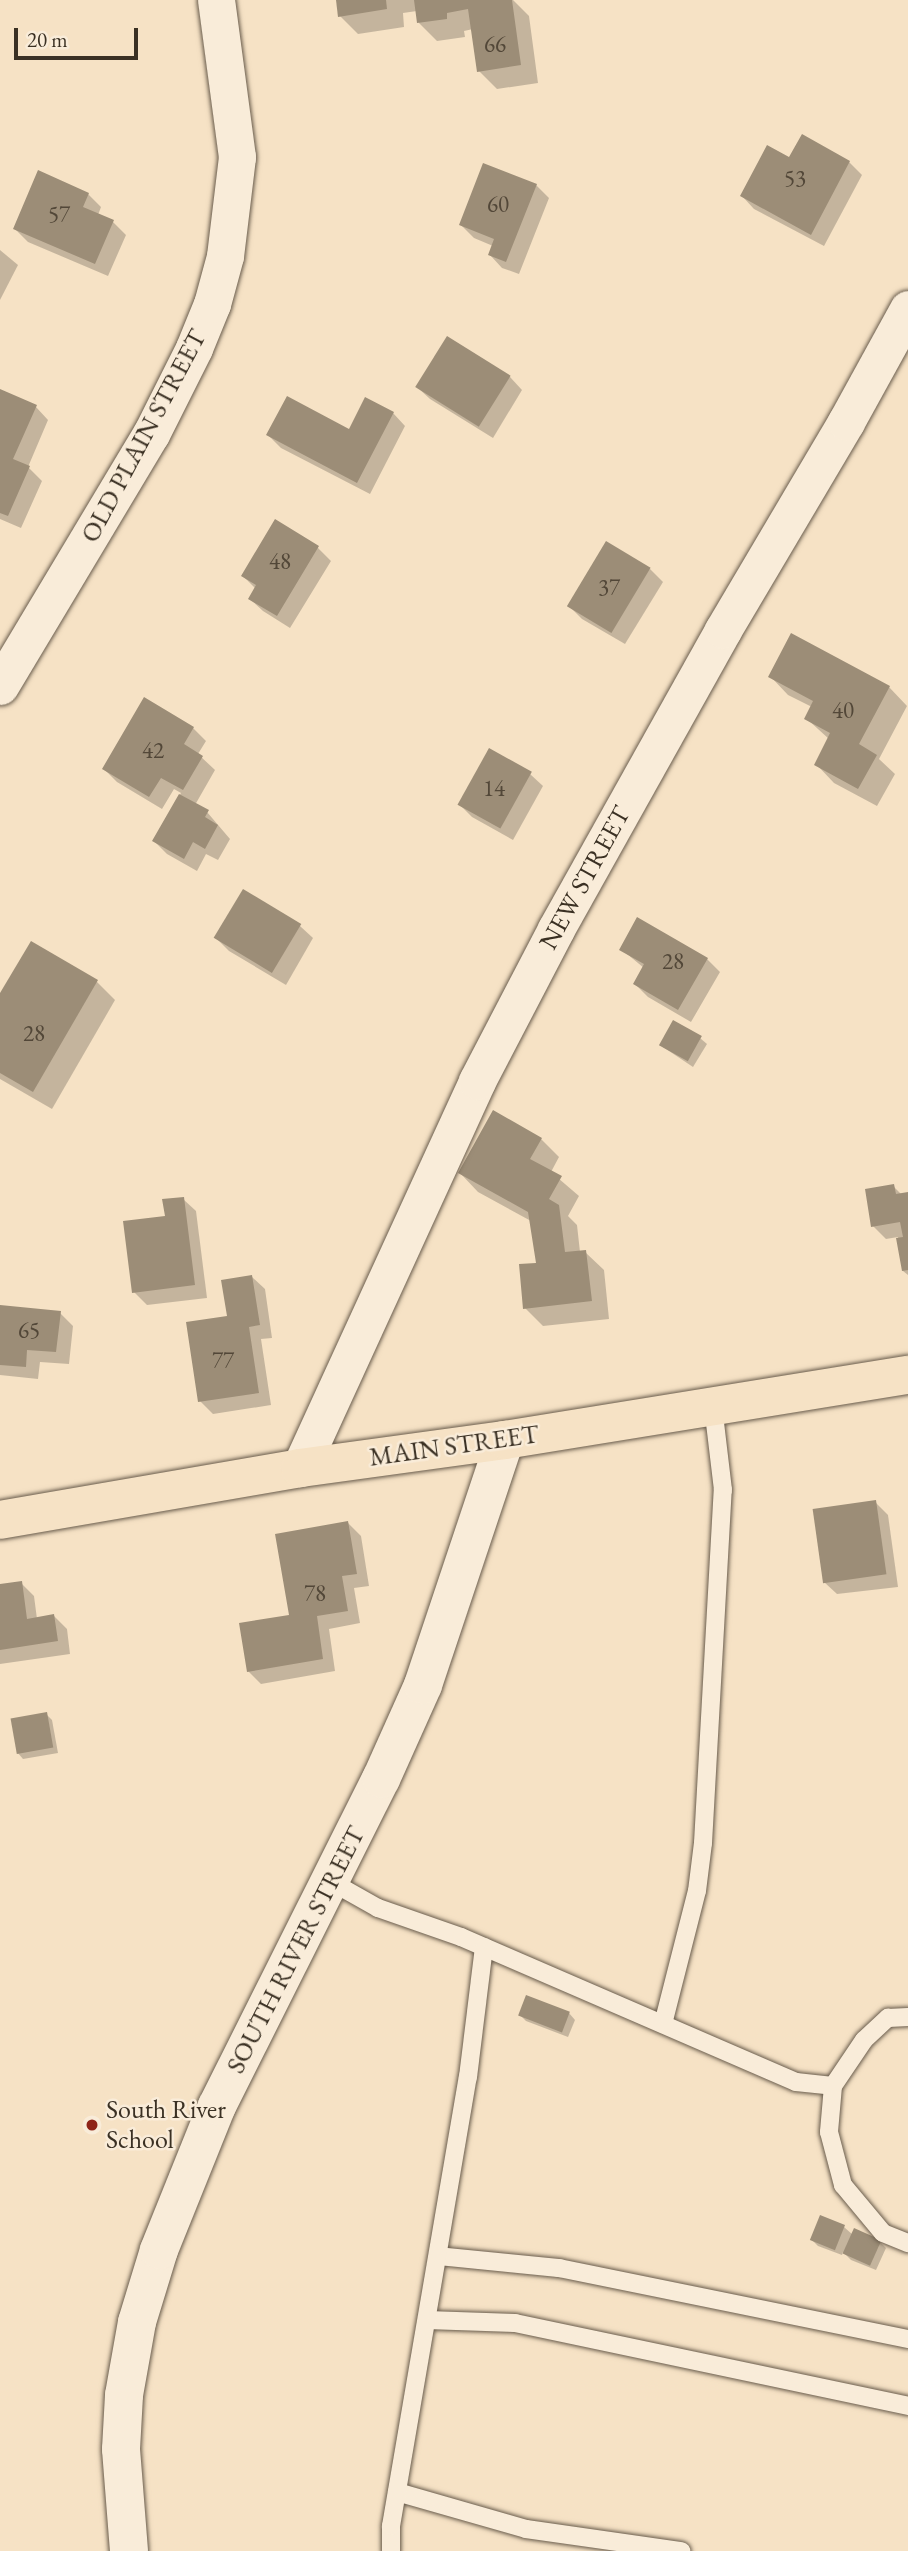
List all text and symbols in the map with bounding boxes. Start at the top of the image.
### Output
scale bar [18,14,142,58]
text: 20 m [27,26,68,53]
house number: 66 [484,30,506,58]
house number: 53 [784,164,806,192]
house number: 60 [487,190,509,218]
house number: 57 [48,200,70,228]
street label: OLD PLAIN STREET [75,324,213,548]
house number: 48 [269,547,291,575]
house number: 37 [598,573,620,601]
house number: 40 [832,696,854,724]
house number: 42 [142,736,164,764]
house number: 14 [483,774,505,802]
street label: NEW STREET [533,801,637,955]
house number: 28 [662,947,684,975]
house number: 28 [23,1019,45,1047]
house number: 65 [18,1316,40,1344]
house number: 77 [212,1346,234,1374]
street label: MAIN STREET [367,1419,541,1473]
house number: 78 [304,1579,326,1607]
street label: SOUTH RIVER STREET [220,1821,372,2079]
place label: South River School [106,2094,226,2156]
marker: South River School [84,2117,100,2133]

